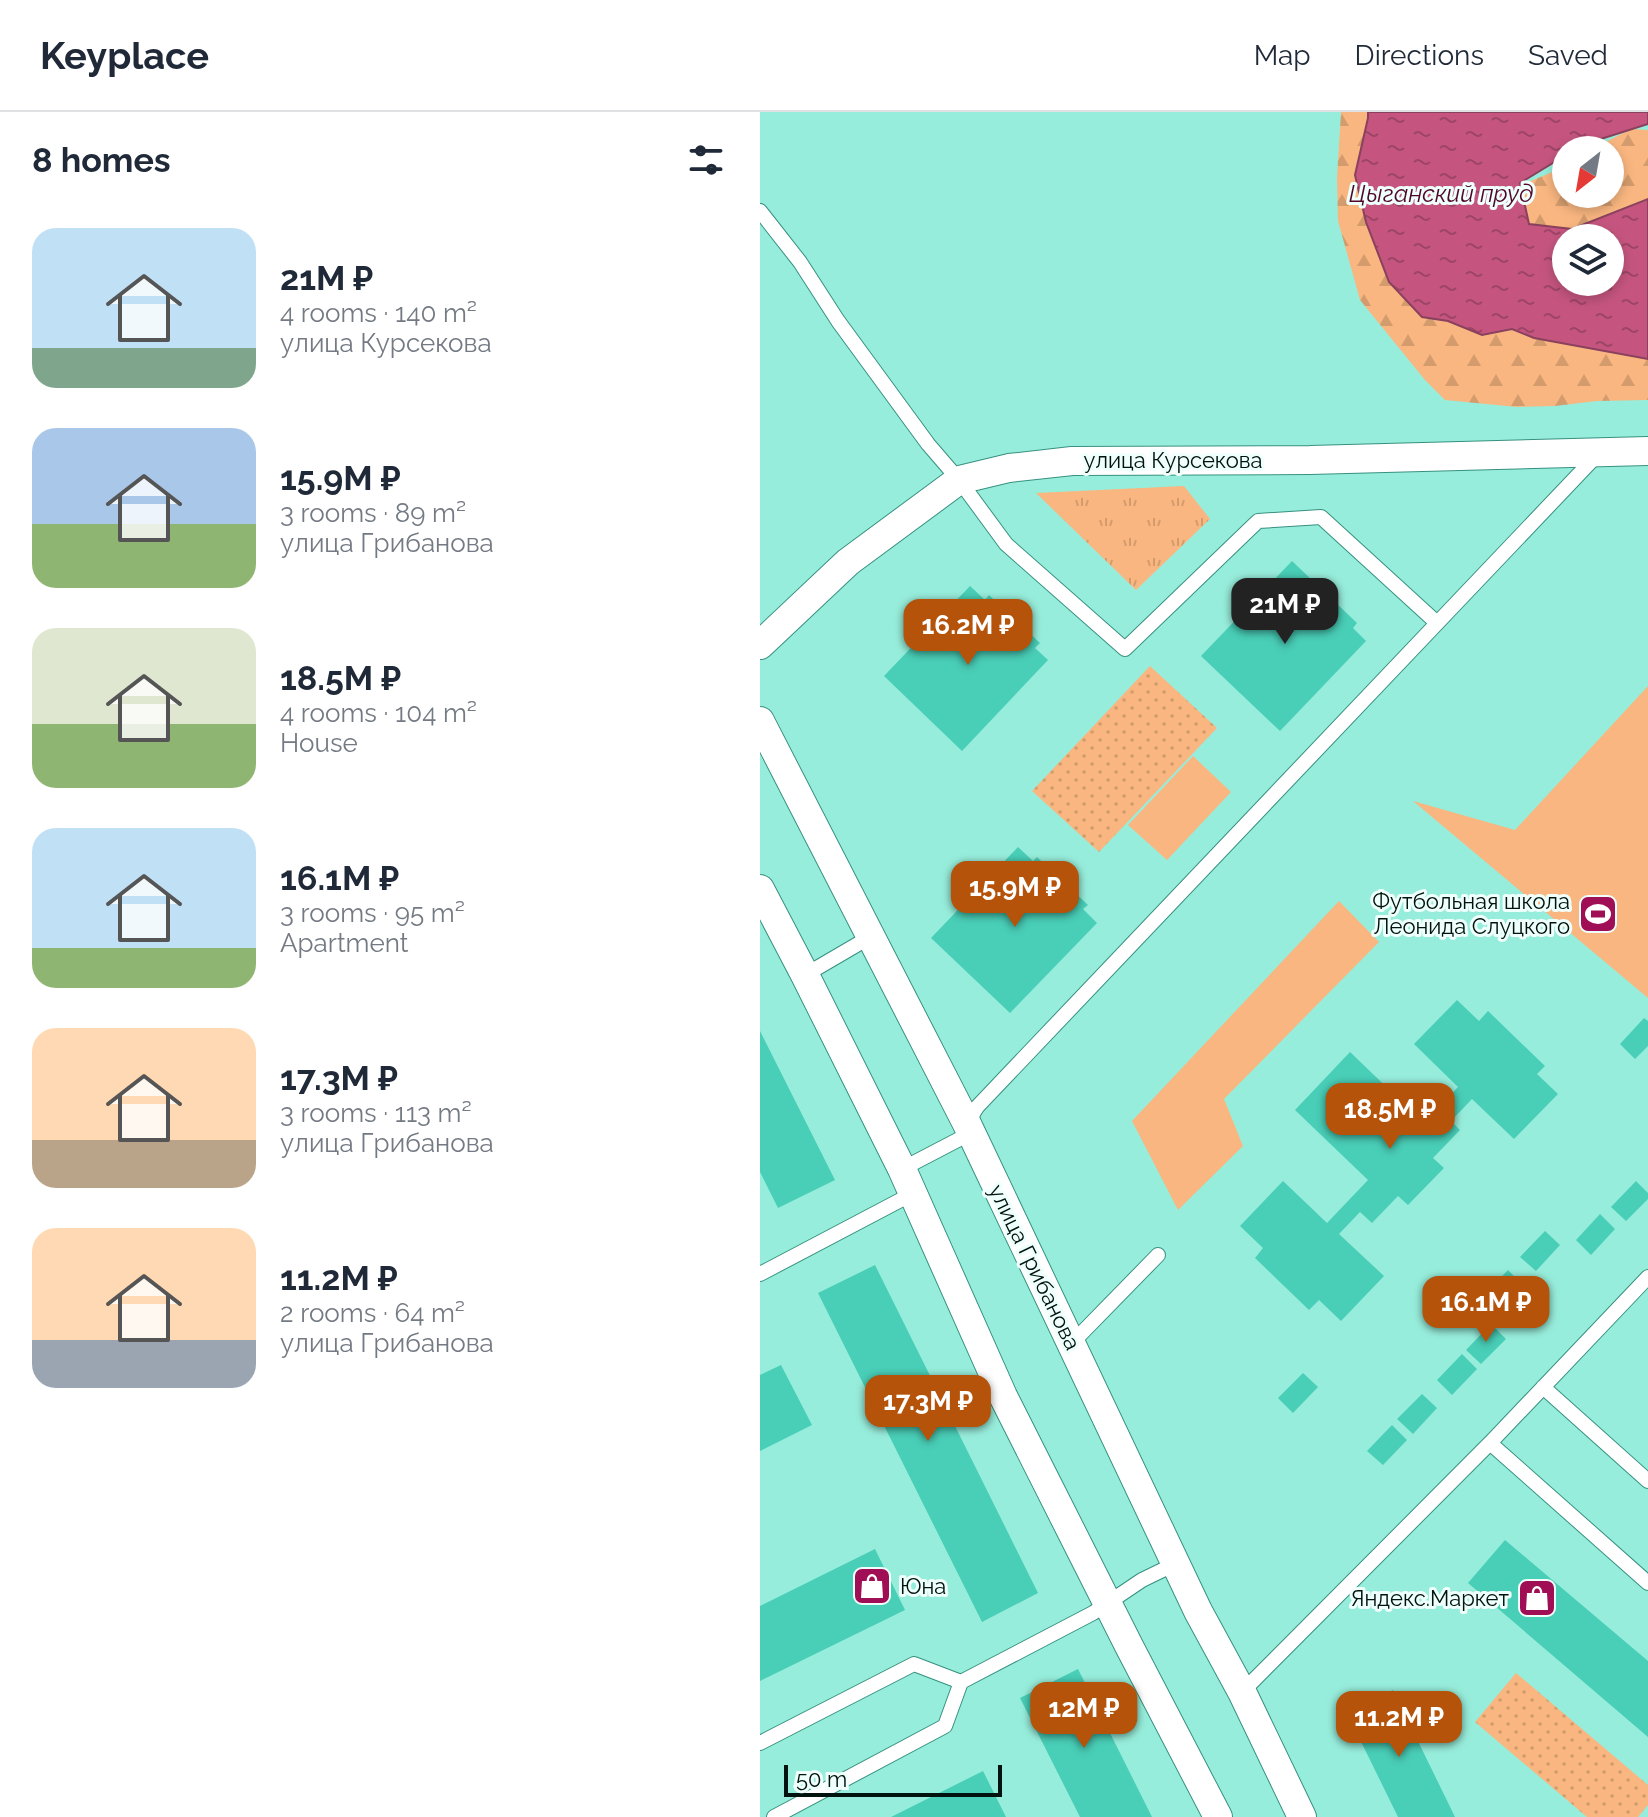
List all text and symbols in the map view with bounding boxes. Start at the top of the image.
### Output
text: Keyplace [40,33,209,78]
text: Map [1254,39,1311,72]
text: Directions [1355,39,1484,72]
text: Saved [1528,39,1608,72]
north arrow [1552,136,1624,208]
map controls [1552,136,1624,296]
icon: filters [684,138,728,182]
text: 8 homes [32,140,171,180]
water label: Цыганский пруд [1349,179,1533,208]
button: layers [1552,224,1624,296]
text: 21M ₽ [280,258,373,298]
icon: home [96,260,192,356]
text: 4 rooms · 140 m² [280,298,477,328]
text: улица Курсекова [280,328,492,358]
street label: улица Курсекова [1083,447,1263,473]
text: 15.9M ₽ [280,458,401,498]
icon: home [96,460,192,556]
text: 3 rooms · 89 m² [280,498,466,528]
text: улица Грибанова [280,528,494,558]
pin: 21M ₽ [1229,578,1341,646]
text: 21M ₽ [1249,589,1321,619]
pin: 16.2M ₽ [894,599,1042,667]
text: 16.2M ₽ [922,610,1014,640]
text: 18.5M ₽ [280,658,401,698]
icon: home [96,660,192,756]
text: 4 rooms · 104 m² [280,698,477,728]
text: House [280,728,358,758]
text: 16.1M ₽ [280,858,399,898]
icon: home [96,860,192,956]
pin: 15.9M ₽ [941,861,1089,929]
text: 15.9M ₽ [969,872,1061,902]
place label: Футбольная школа Леонида Слуцкого [1372,888,1570,939]
sports icon: Футбольная школа Леонида Слуцкого [1577,893,1619,935]
text: 3 rooms · 95 m² [280,898,465,928]
text: Apartment [280,928,409,958]
text: 17.3M ₽ [280,1058,398,1098]
icon: home [96,1060,192,1156]
pin: 18.5M ₽ [1316,1083,1464,1151]
text: 18.5M ₽ [1344,1094,1436,1124]
text: 3 rooms · 113 m² [280,1098,472,1128]
text: улица Грибанова [280,1128,494,1158]
street label: улица Грибанова [984,1180,1086,1354]
text: 11.2M ₽ [280,1258,398,1298]
icon: home [96,1260,192,1356]
pin: 16.1M ₽ [1412,1276,1560,1344]
text: 16.1M ₽ [1440,1287,1532,1317]
text: 2 rooms · 64 m² [280,1298,465,1328]
text: улица Грибанова [280,1328,494,1358]
pin: 17.3M ₽ [854,1375,1002,1443]
text: 17.3M ₽ [883,1386,973,1416]
shop icon: Юна [851,1565,893,1607]
place label: Юна [900,1573,946,1599]
shop icon: Яндекс.Маркет [1516,1577,1558,1619]
place label: Яндекс.Маркет [1350,1585,1509,1611]
pin: 12M ₽ [1028,1682,1140,1750]
pin: 11.2M ₽ [1325,1691,1473,1759]
text: 12M ₽ [1048,1693,1120,1723]
text: 11.2M ₽ [1354,1702,1444,1732]
scale bar [784,1761,1002,1797]
text: 50 m [796,1766,847,1792]

